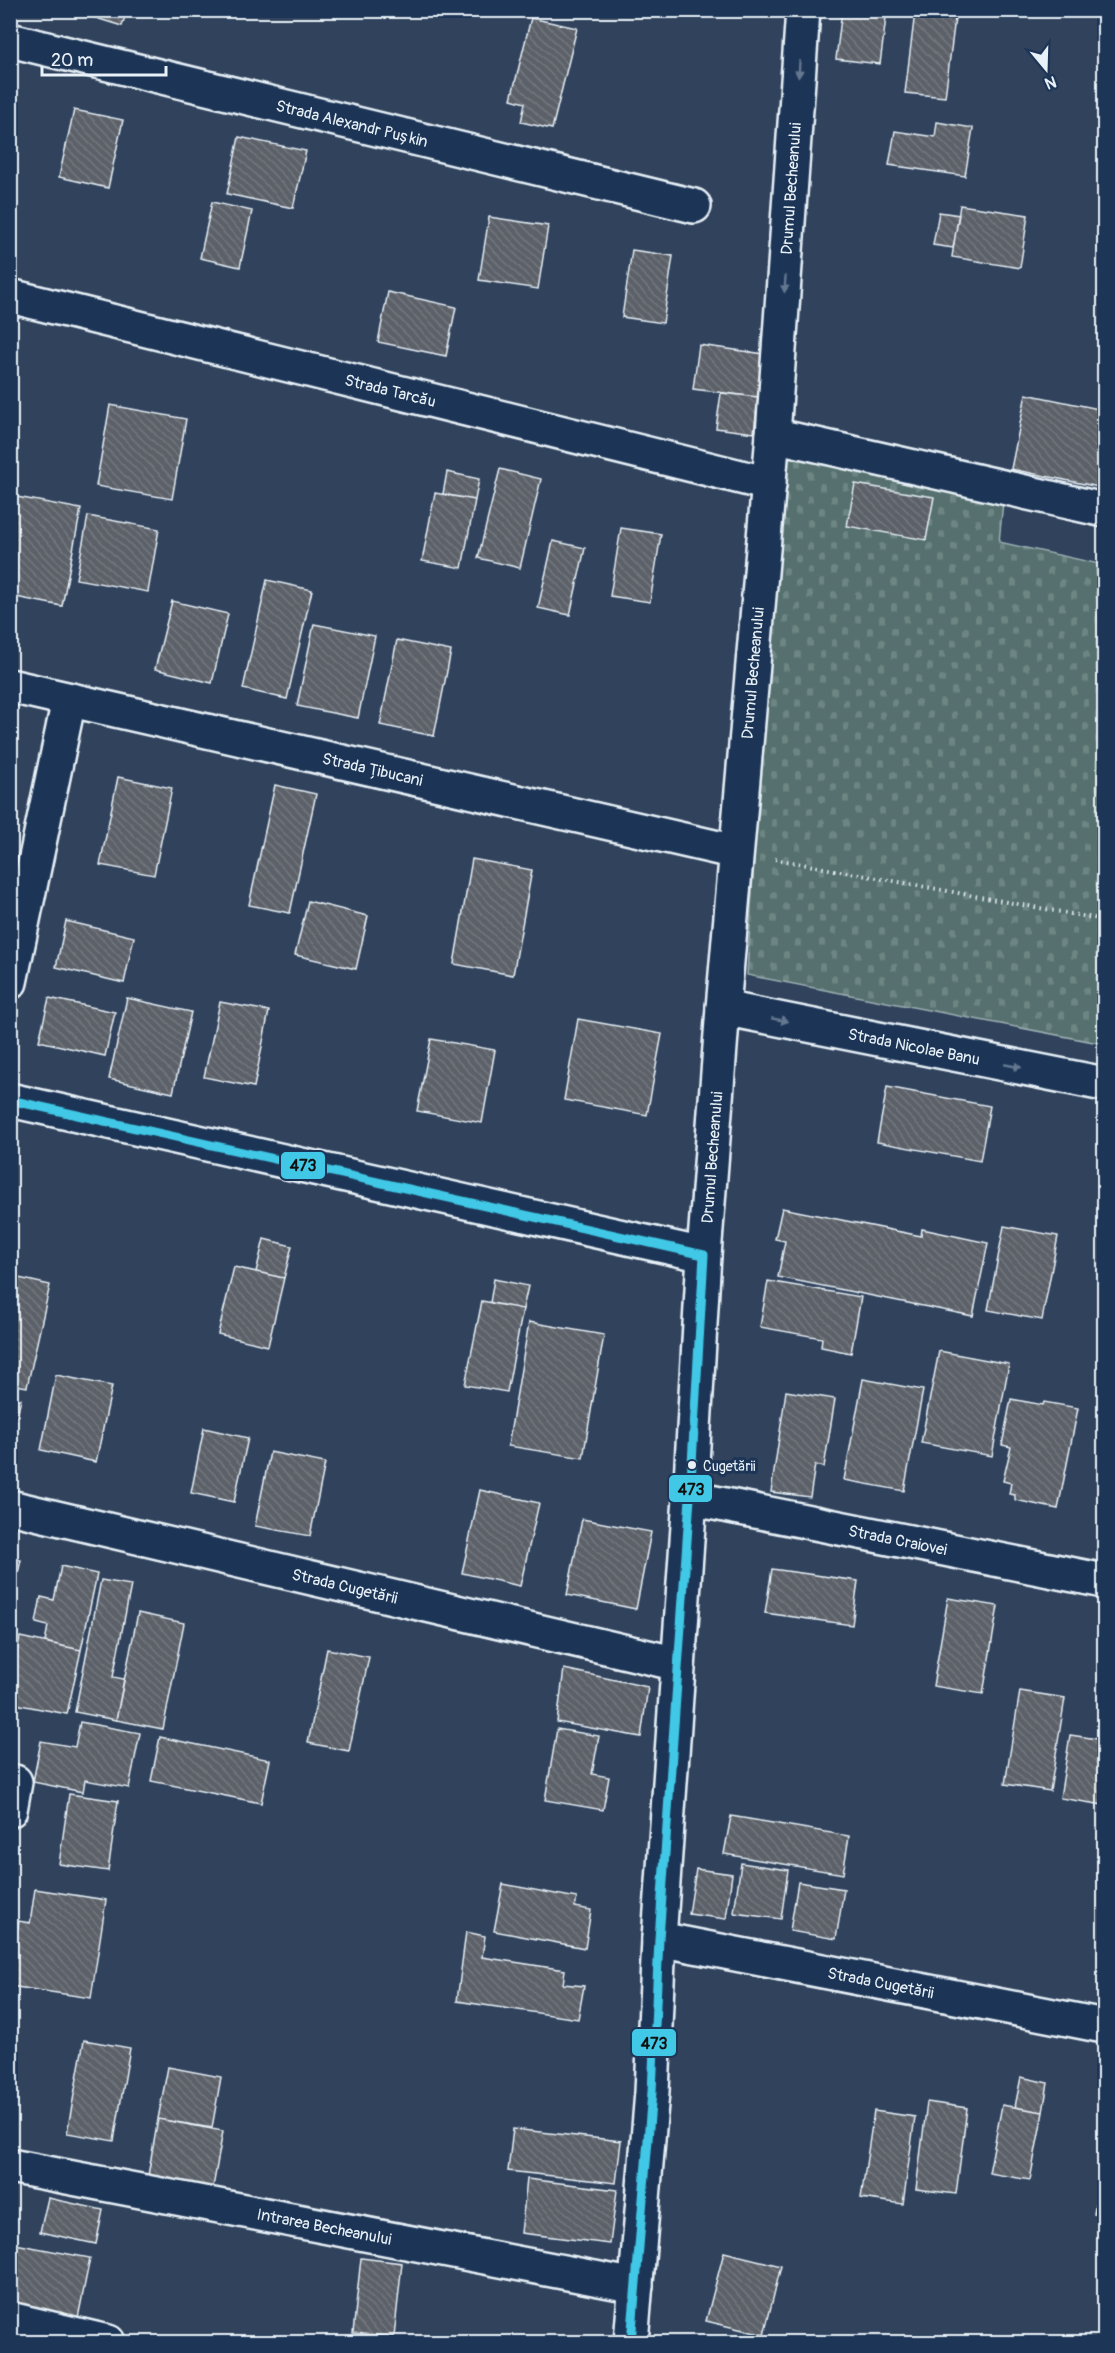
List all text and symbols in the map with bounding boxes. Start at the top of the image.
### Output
scale bar [42,39,166,77]
north arrow [1016,39,1076,99]
text: 20 m [51,49,93,72]
one-way arrow [794,59,804,78]
text: N [1042,71,1059,94]
street label: Strada Alexandr Pușkin [274,96,430,152]
street label: Drumul Becheanului [777,122,806,255]
one-way arrow [780,275,789,294]
street label: Strada Tarcău [343,370,438,412]
street label: Drumul Becheanului [738,606,769,740]
street label: Strada Țibucani [320,749,425,791]
one-way arrow [771,1015,790,1025]
street label: Strada Nicolae Banu [846,1024,982,1070]
one-way arrow [1003,1062,1022,1071]
street label: Drumul Becheanului [697,1091,728,1224]
line badge: 473 [280,1151,326,1180]
text: 473 [290,1156,316,1176]
place label: Cugetării [703,1458,756,1475]
marker: Cugetării [686,1459,698,1471]
line badge: 473 [668,1474,713,1503]
text: 473 [678,1480,704,1500]
street label: Strada Craiovei [847,1521,949,1560]
street label: Strada Cugetării [290,1565,400,1609]
street label: Strada Cugetării [826,1963,936,2004]
line badge: 473 [631,2028,677,2057]
text: 473 [641,2034,667,2054]
street label: Intrarea Becheanului [255,2205,393,2250]

